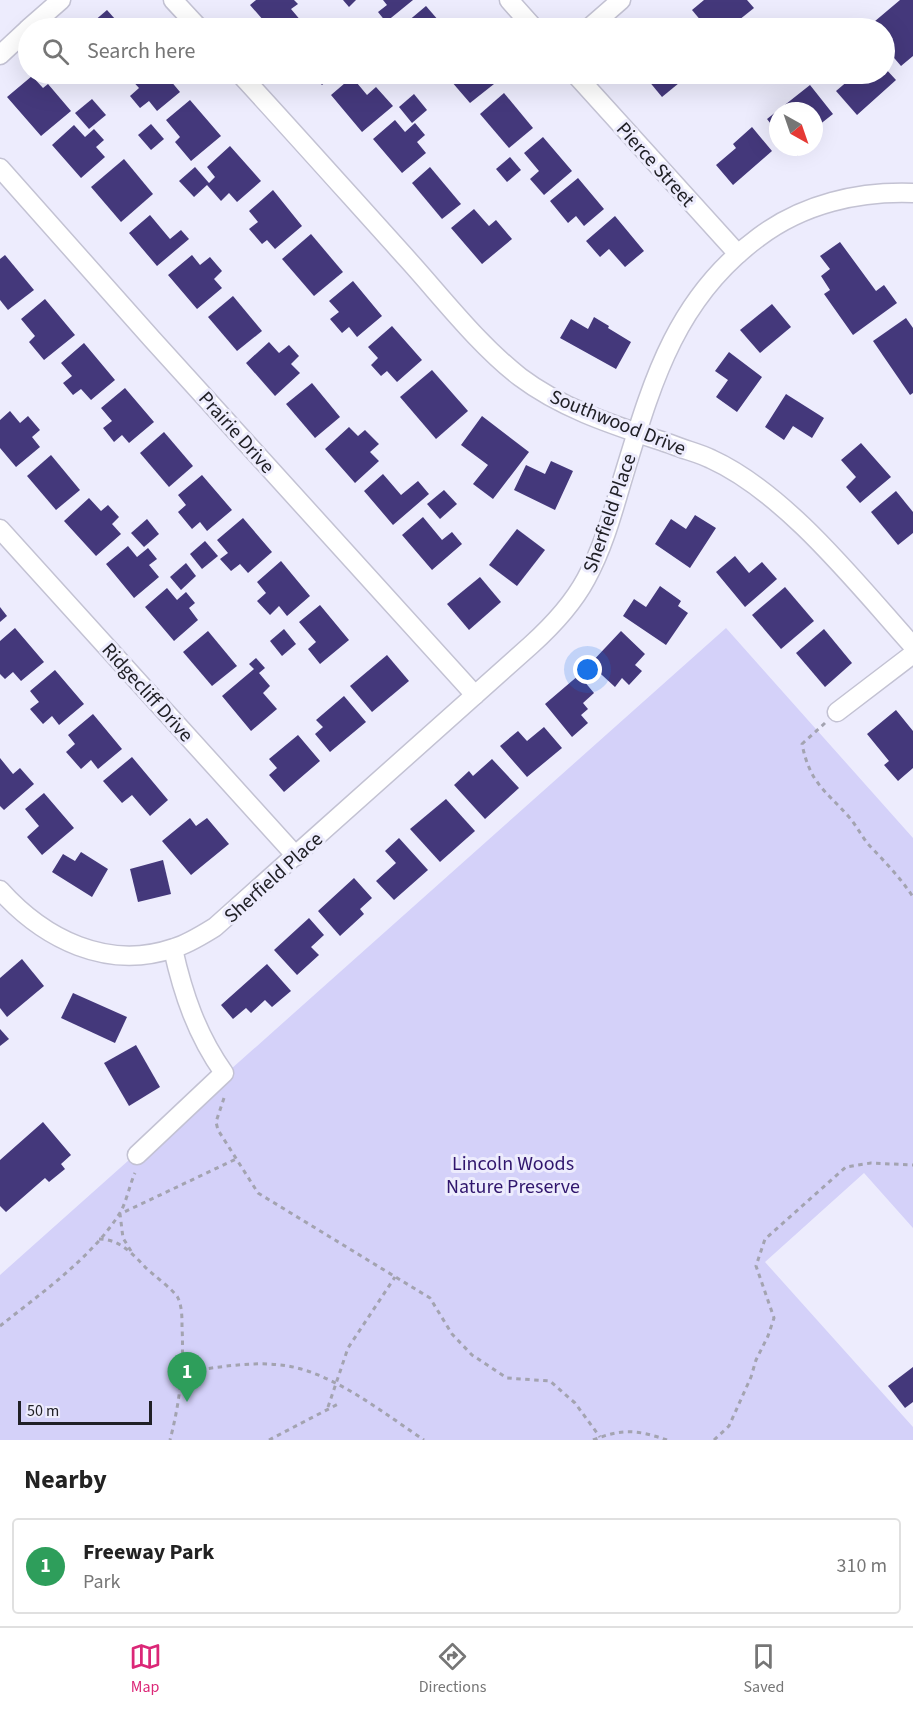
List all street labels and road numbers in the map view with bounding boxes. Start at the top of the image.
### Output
street label: Pierce Street [610,116,701,213]
street label: Southwood Drive [545,383,690,463]
street label: Prairie Drive [192,385,281,480]
street label: Sherfield Place [576,450,643,577]
street label: Ridgecliff Drive [95,637,200,749]
street label: Sherfield Place [218,826,329,930]

